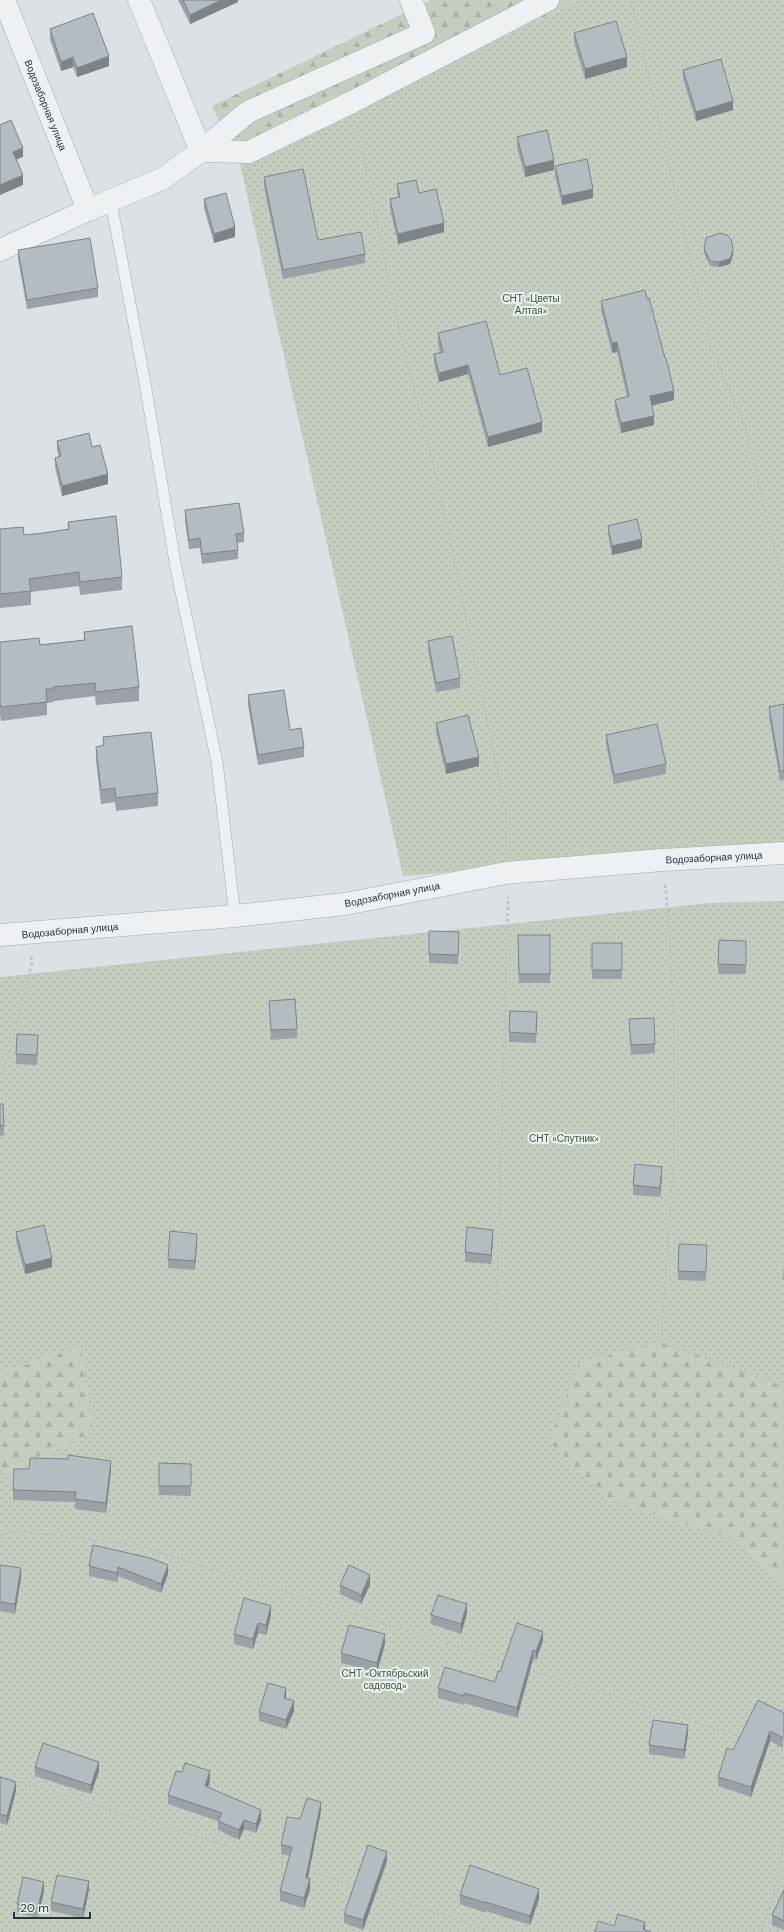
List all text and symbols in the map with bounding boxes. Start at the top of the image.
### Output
street label: Водозаборная улица [21,58,70,153]
park label: СНТ «Цветы Алтая» [502,292,560,317]
street label: Водозаборная улица [665,848,763,867]
street label: Водозаборная улица [343,879,441,910]
street label: Водозаборная улица [21,920,119,941]
park label: СНТ «Спутник» [529,1132,599,1145]
park label: СНТ «Октябрьский садовод» [341,1667,429,1692]
scale bar [14,1894,90,1920]
text: 20 m [20,1900,49,1916]

